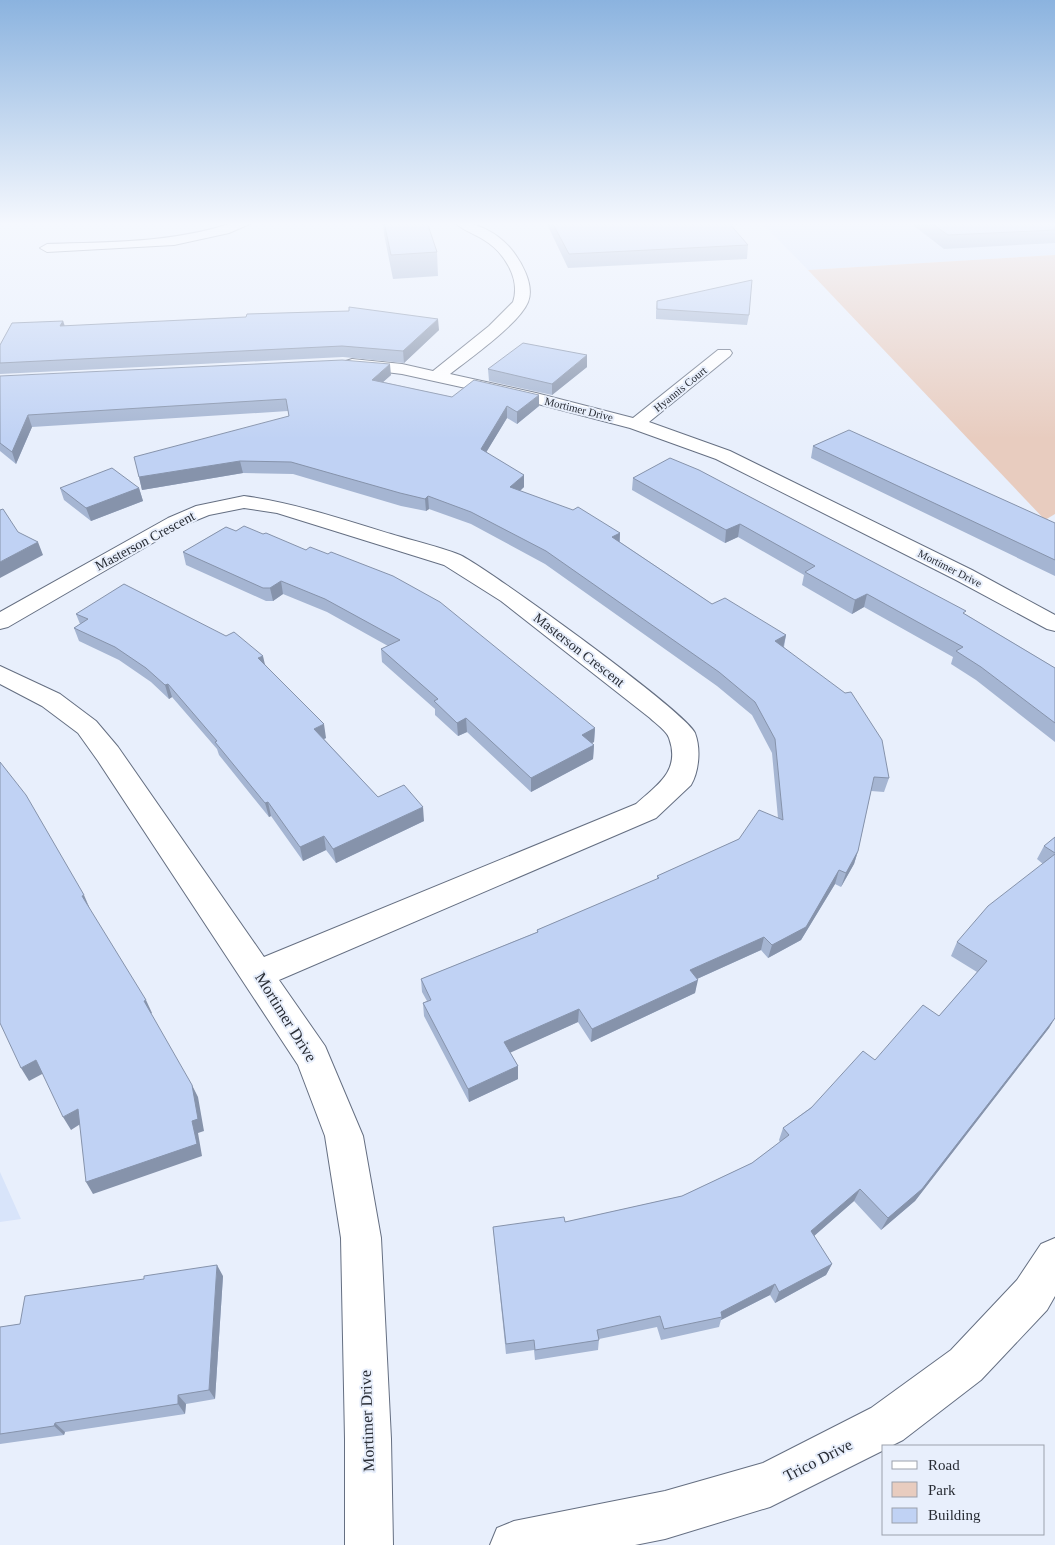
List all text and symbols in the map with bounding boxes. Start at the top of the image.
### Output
street label: Hyannis Court [651,364,709,414]
street label: Mortimer Drive [544,395,615,423]
street label: Masterson Crescent [93,508,198,574]
street label: Mortimer Drive [916,547,984,589]
street label: Masterson Crescent [531,610,627,690]
street label: Mortimer Drive [252,969,320,1065]
street label: Mortimer Drive [357,1370,377,1472]
street label: Trico Drive [781,1436,855,1484]
legend [882,1445,1045,1535]
text: Road [928,1457,960,1473]
text: Park [928,1482,956,1498]
text: Building [928,1507,981,1523]

